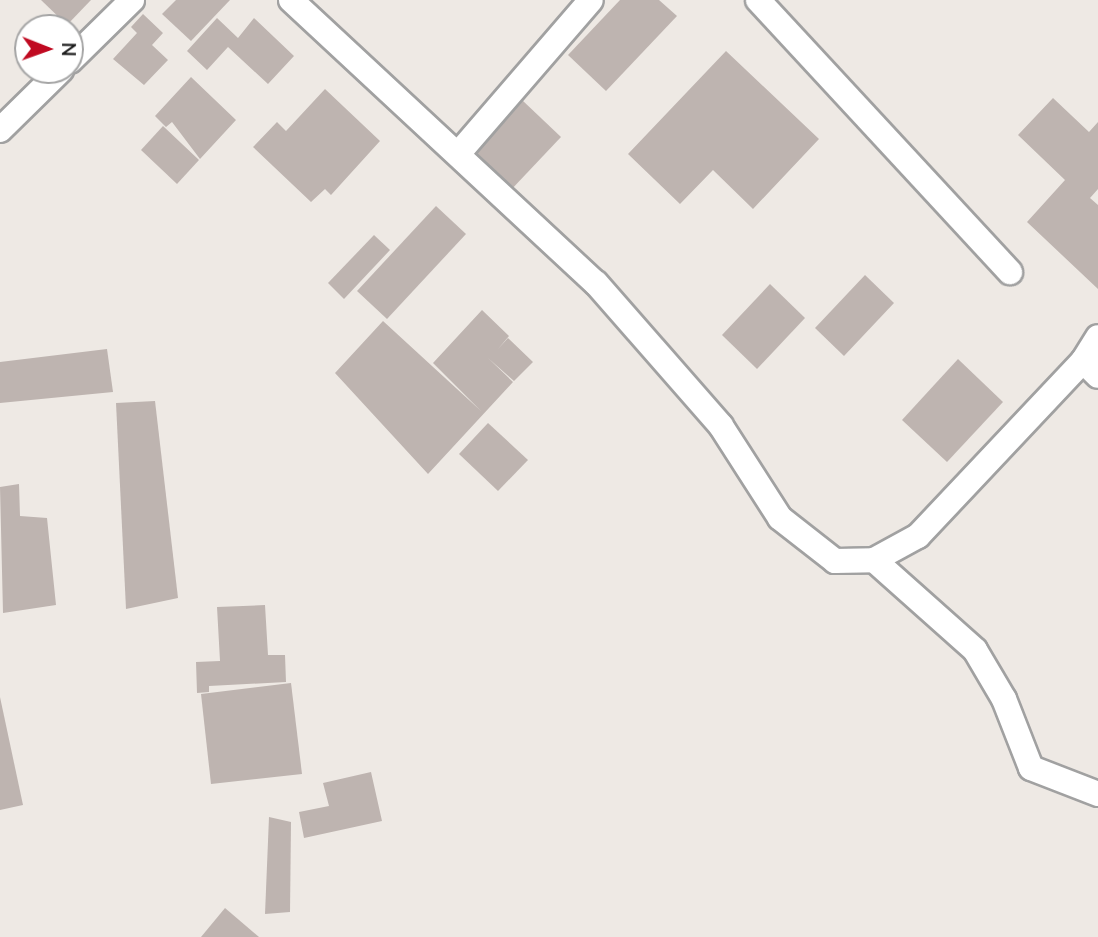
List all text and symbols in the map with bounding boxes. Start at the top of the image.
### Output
north arrow [14,14,84,84]
text: N [55,42,81,57]

